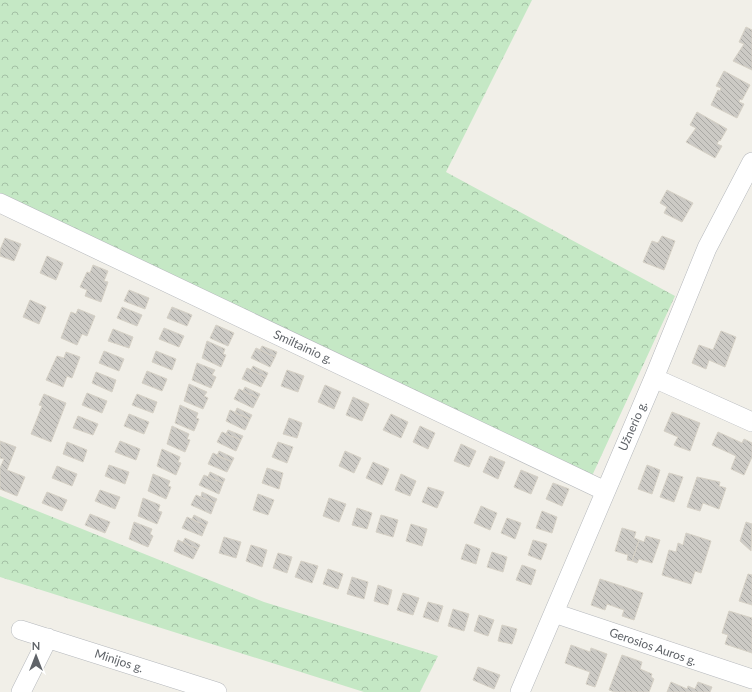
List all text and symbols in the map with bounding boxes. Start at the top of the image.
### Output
street label: Smiltainio g. [271,326,335,367]
street label: Užnerio g. [615,398,650,453]
street label: Gerosios Auros g. [607,625,699,669]
north arrow [16,636,56,676]
text: N [32,639,40,652]
street label: Minijos g. [93,646,146,676]

